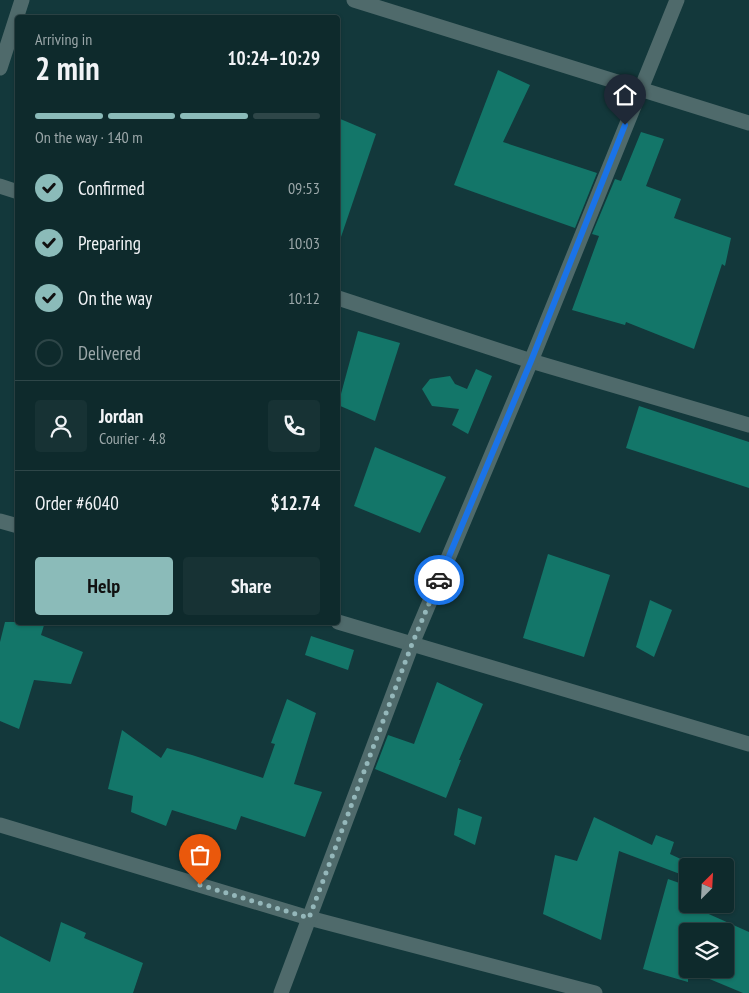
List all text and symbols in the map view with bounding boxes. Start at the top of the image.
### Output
text: Arriving in [35,29,92,49]
text: 10:24–10:29 [227,46,320,70]
text: 2 min [35,47,100,89]
pin [604,74,646,125]
icon: home [611,81,639,109]
text: On the way · 140 m [35,127,143,147]
icon: check [35,174,63,202]
text: Confirmed [78,176,145,200]
text: 09:53 [288,178,320,198]
icon: check [35,229,63,257]
text: Preparing [78,231,141,255]
text: 10:03 [288,233,320,253]
icon: check [35,284,63,312]
text: On the way [78,286,152,310]
text: 10:12 [288,288,320,308]
text: Delivered [78,341,141,365]
button: person [35,400,87,452]
button: phone [268,400,320,452]
text: Jordan [99,404,143,428]
text: Courier · 4.8 [99,428,166,448]
text: Order #6040 [35,491,119,515]
text: $12.74 [271,491,320,515]
courier [414,555,464,605]
button: Help [35,557,173,615]
button: Share [183,557,320,615]
icon: car [425,566,453,594]
pin [179,834,221,885]
icon: bag [186,841,214,869]
north arrow [679,858,734,912]
map controls [679,858,734,978]
button: layers [679,923,734,978]

